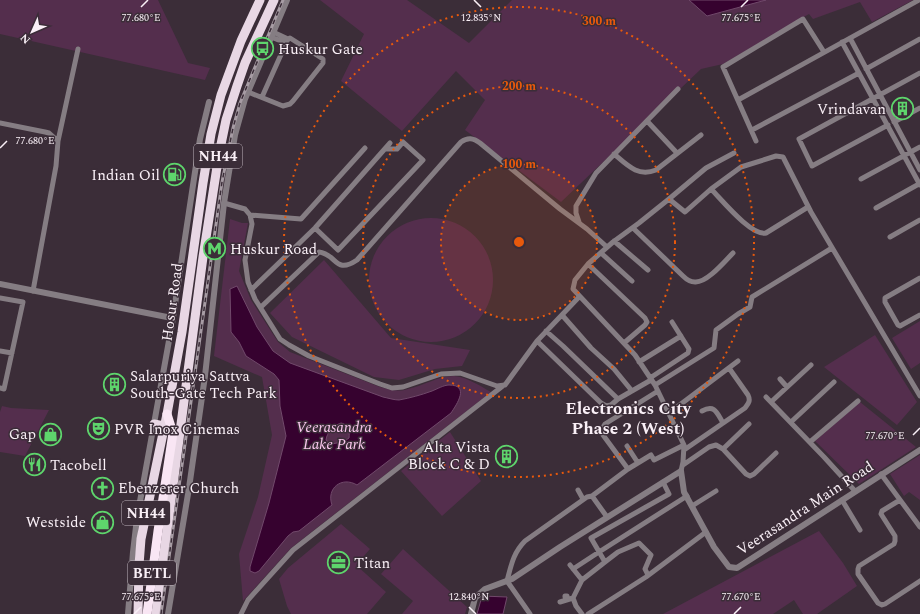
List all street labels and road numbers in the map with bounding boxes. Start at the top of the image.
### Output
road number: NH44 [194,144,242,168]
street label: Hosur Road [156,262,189,343]
street label: Veerasandra Main Road [732,455,878,561]
road number: NH44 [122,501,170,525]
road number: BETL [128,561,176,585]

